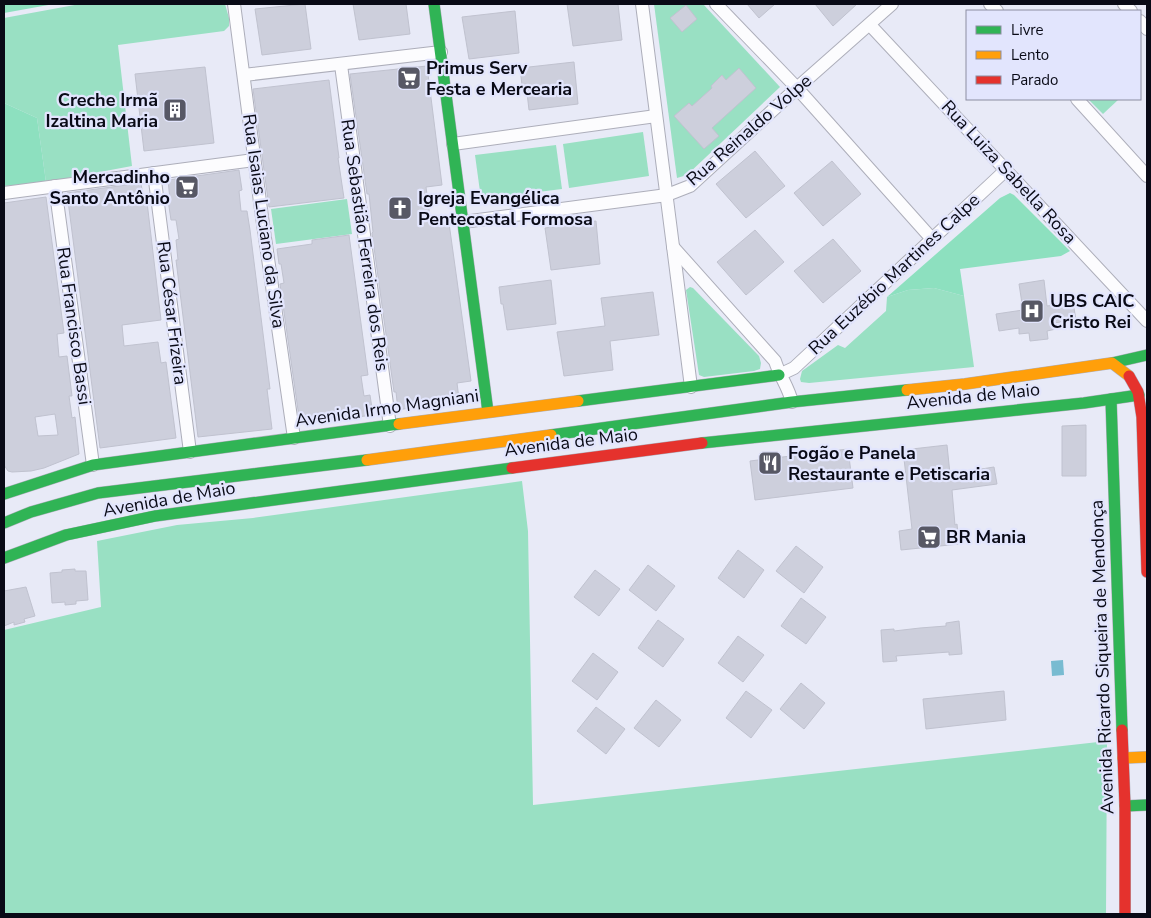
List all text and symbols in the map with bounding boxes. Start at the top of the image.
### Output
legend [966,10,1141,100]
text: Livre [1011,20,1044,40]
text: Lento [1011,45,1049,65]
place label: Primus Serv Festa e Mercearia [426,56,572,101]
supermarket icon: Primus Serv Festa e Mercearia [396,65,422,91]
street label: Rua Reinaldo Volpe [681,69,817,191]
text: Parado [1011,70,1058,90]
place label: Creche Irmã Izaltina Maria [45,88,158,133]
street label: Rua Luiza Sabella Rosa [936,95,1082,249]
building icon: Creche Irmã Izaltina Maria [162,97,188,123]
street label: Rua Isaias Luciano da Silva [237,112,291,330]
street label: Rua Sebastião Ferreira dos Reis [335,117,395,373]
place label: Mercadinho Santo Antônio [50,165,170,210]
supermarket icon: Mercadinho Santo Antônio [174,174,200,200]
place label: Igreja Evangélica Pentecostal Formosa [418,186,593,231]
street label: Rua Euzébio Martines Calpe [803,188,985,360]
church icon: Igreja Evangélica Pentecostal Formosa [387,195,413,221]
street label: Rua César Frizeira [151,240,193,386]
street label: Rua Francisco Bassi [51,245,97,407]
place label: UBS CAIC Cristo Rei [1050,289,1135,334]
hospital icon: UBS CAIC Cristo Rei [1019,298,1045,324]
street label: Avenida de Maio [905,377,1041,415]
street label: Avenida Irmo Magniani [294,383,480,433]
street label: Avenida de Maio [503,422,639,462]
place label: Fogão e Panela Restaurante e Petiscaria [788,441,990,486]
restaurant icon: Fogão e Panela Restaurante e Petiscaria [757,450,783,476]
street label: Avenida de Maio [101,476,237,522]
street label: Avenida Ricardo Siqueira de Mendonça [1085,499,1119,815]
supermarket icon: BR Mania [916,524,942,550]
place label: BR Mania [946,525,1026,549]

